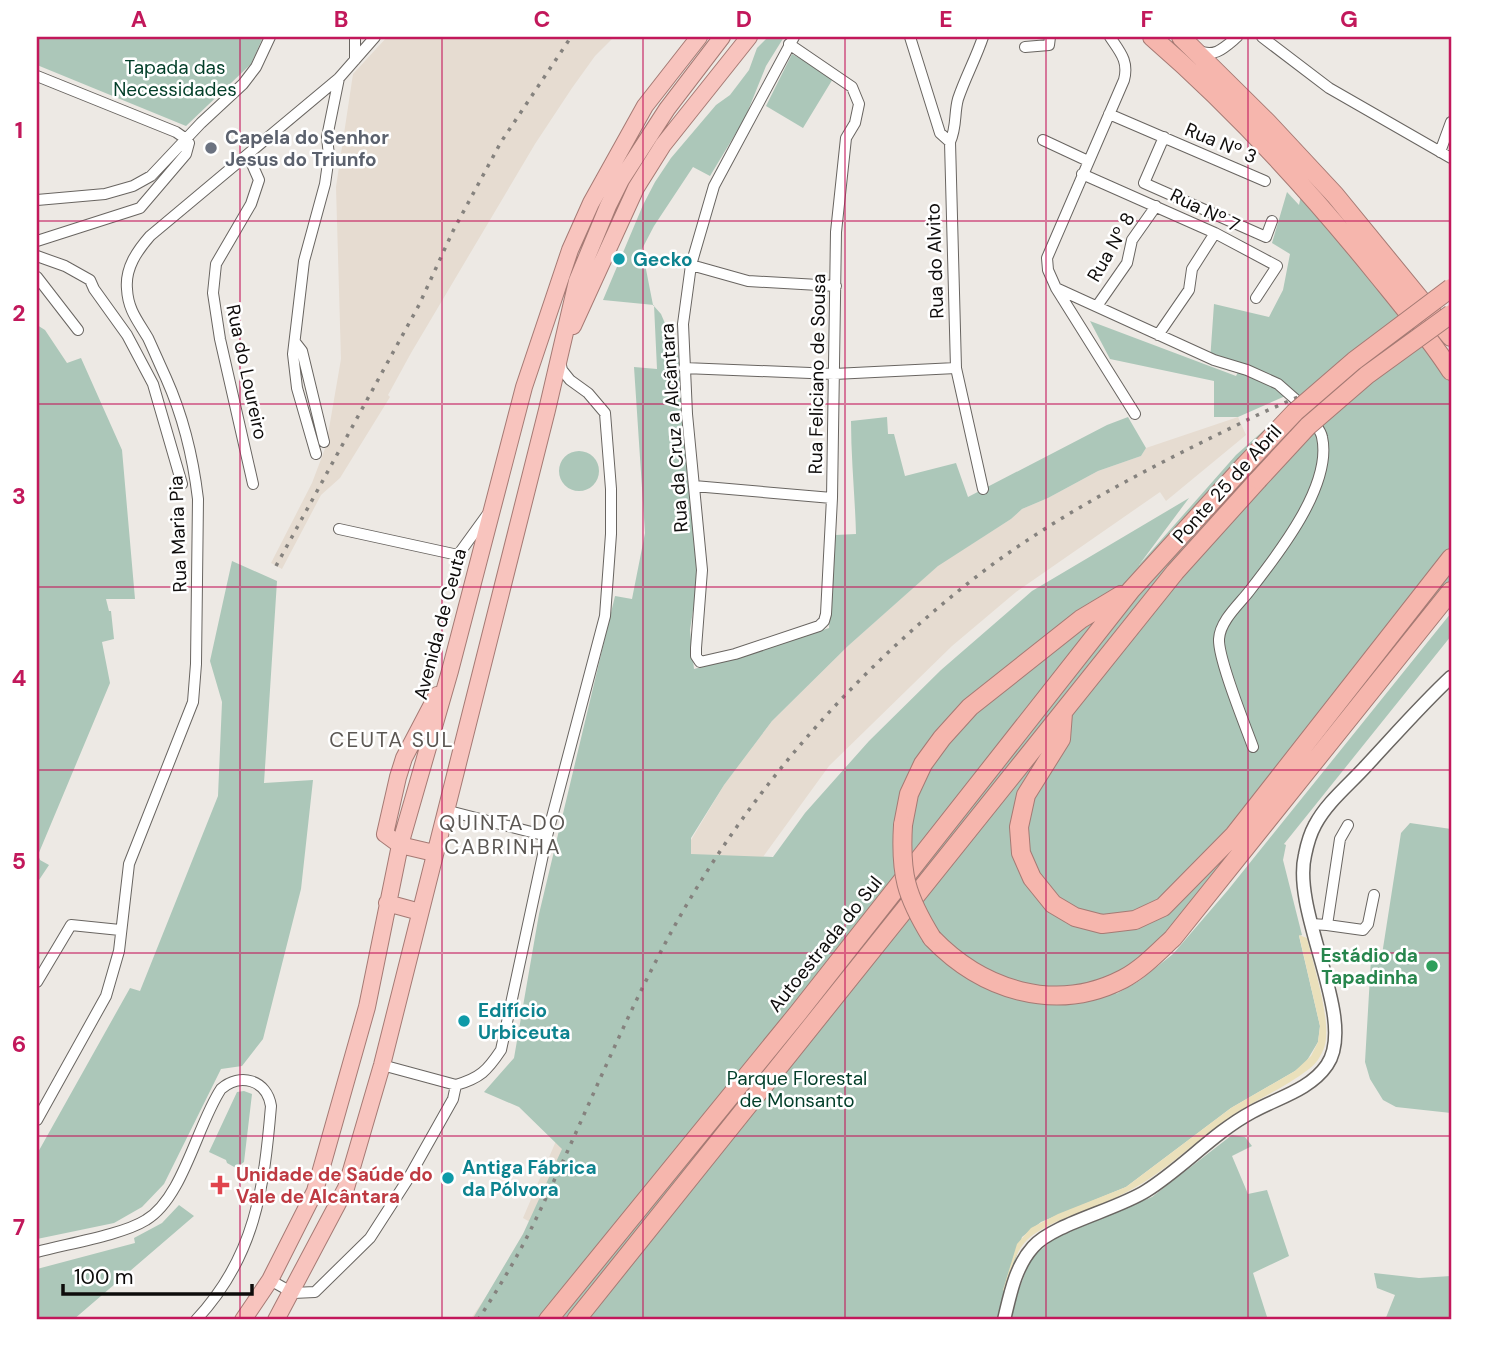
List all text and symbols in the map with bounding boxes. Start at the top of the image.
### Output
text: A [131,4,147,34]
text: B [334,4,348,34]
text: C [534,4,550,34]
text: D [736,4,752,34]
text: E [939,4,953,34]
text: F [1141,4,1154,34]
text: G [1340,4,1358,34]
park label: Tapada das Necessidades [113,55,237,102]
text: 1 [15,115,23,145]
street label: Rua Nº 3 [1181,117,1261,169]
place label: Capela do Senhor Jesus do Triunfo [225,125,389,172]
marker: Capela do Senhor Jesus do Triunfo [203,140,219,156]
street label: Rua Nº 7 [1166,182,1244,238]
street label: Rua do Alvito [920,203,950,319]
street label: Rua Nº 8 [1081,208,1141,286]
place label: Gecko [633,247,693,272]
marker: Gecko [611,251,627,267]
street label: Rua Feliciano de Sousa [803,273,831,475]
text: 2 [12,298,26,328]
street label: Rua do Loureiro [220,302,274,442]
street label: Rua da Cruz a Alcântara [654,323,694,533]
street label: Ponte 25 de Abril [1167,419,1287,549]
street label: Rua Maria Pia [163,475,193,593]
text: 3 [12,481,26,511]
street label: Avenida de Ceuta [408,546,472,702]
text: 4 [12,663,27,693]
district label: CEUTA SUL [329,726,455,754]
district label: QUINTA DO CABRINHA [439,809,567,861]
text: 5 [12,846,26,876]
street label: Autoestrada do Sul [762,871,888,1017]
place label: Estádio da Tapadinha [1320,943,1418,990]
marker: Estádio da Tapadinha [1424,958,1440,974]
place label: Edifício Urbiceuta [478,998,570,1045]
marker: Edifício Urbiceuta [456,1013,472,1029]
text: 6 [12,1029,26,1059]
park label: Parque Florestal de Monsanto [727,1066,867,1113]
place label: Antiga Fábrica da Pólvora [462,1155,597,1202]
place label: Unidade de Saúde do Vale de Alcântara [236,1162,433,1209]
marker: Antiga Fábrica da Pólvora [440,1170,456,1186]
marker: Unidade de Saúde do Vale de Alcântara [210,1175,230,1195]
text: 7 [13,1212,25,1242]
scale bar [63,1252,252,1296]
text: 100 m [74,1263,134,1291]

